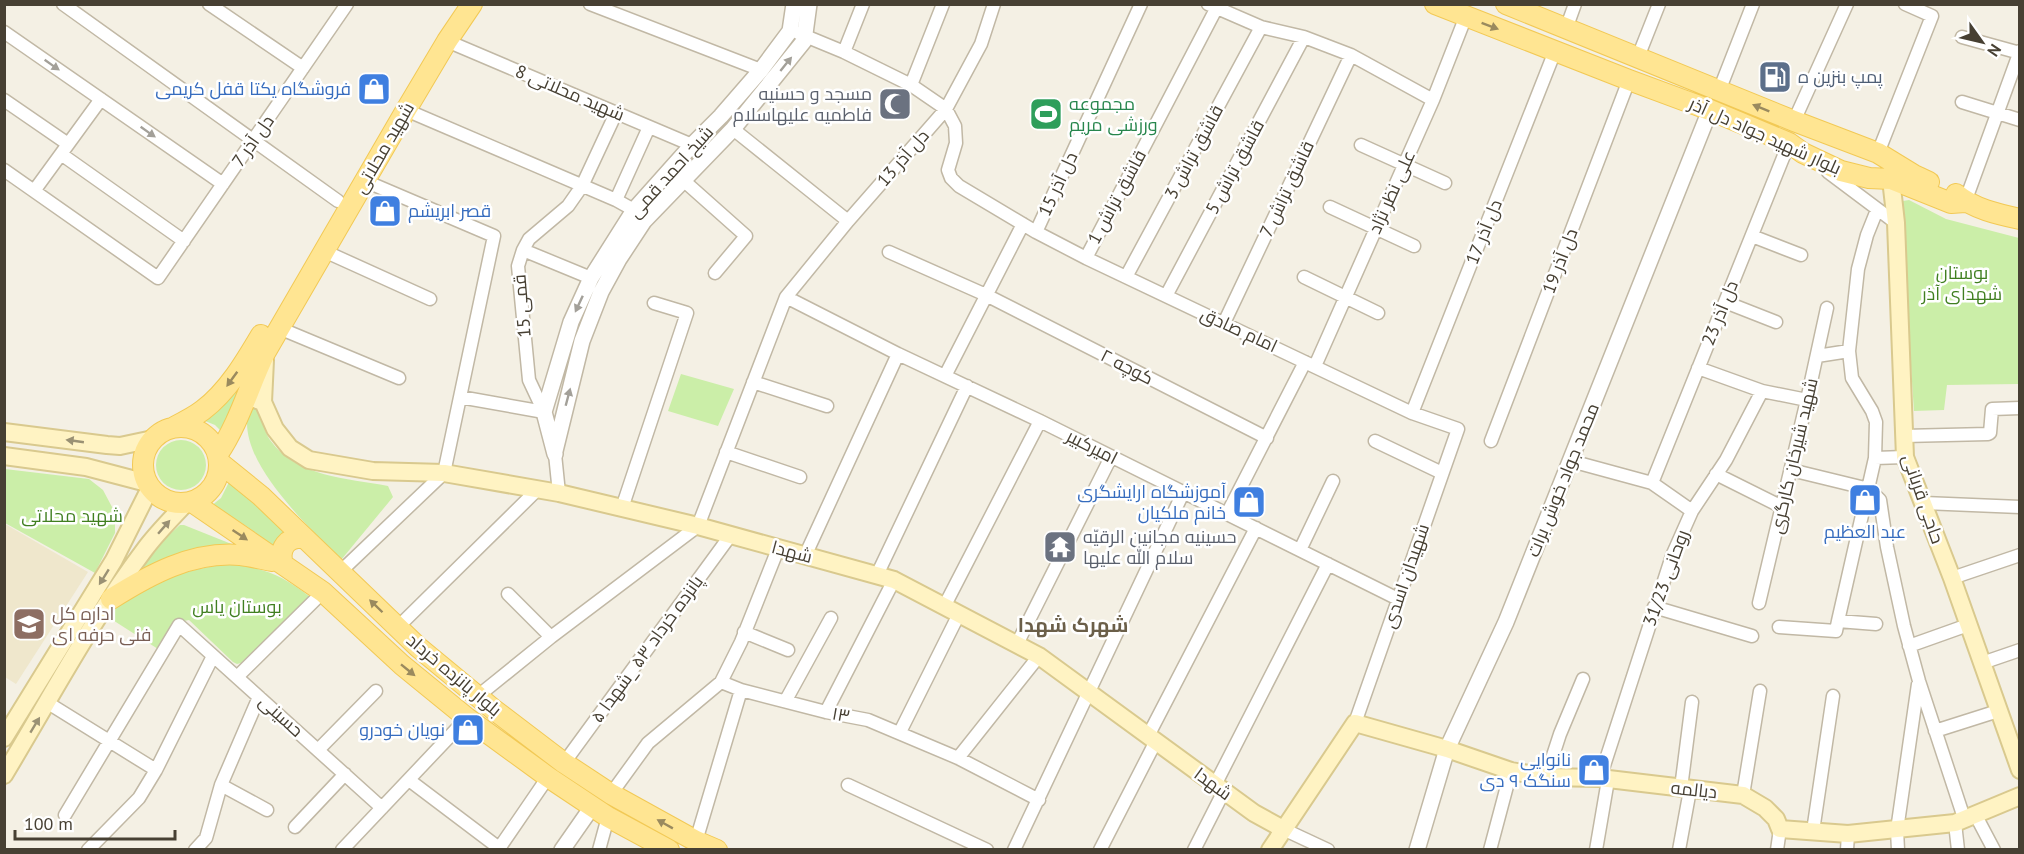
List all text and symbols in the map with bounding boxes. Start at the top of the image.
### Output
north arrow [1952,12,2012,72]
one-way arrow [1481,22,1499,31]
text: N [1983,40,2006,60]
one-way arrow [779,56,792,72]
one-way arrow [44,59,60,71]
street label: شهید محلاتی 8 [512,59,628,126]
fuel station icon: پمپ بنزین ه [1757,59,1793,95]
place label: پمپ بنزین ه [1798,65,1883,89]
shop icon: فروشگاه یکتا قفل کریمی [356,71,392,107]
place label: فروشگاه یکتا قفل کریمی [155,77,351,100]
place label: مسجد و حسنیه فاطمیه علیهاسلام [733,82,872,127]
mosque icon: مسجد و حسنیه فاطمیه علیهاسلام [877,86,913,122]
street label: بلوار شهید جواد دل آذر [1685,91,1845,179]
place label: مجموعه ورزشی مریم [1069,92,1158,137]
sports icon: مجموعه ورزشی مریم [1028,96,1064,132]
street label: شهید محلاتی [348,98,419,198]
street label: قاشق تراش 3 [1159,101,1229,203]
one-way arrow [1752,103,1770,112]
street label: دل آذر 7 [226,110,279,171]
street label: قاشق تراش 5 [1200,116,1270,218]
street label: شیخ احمد قمی [623,121,719,223]
street label: دل آذر 13 [872,124,934,191]
one-way arrow [140,126,156,138]
street label: قاشق تراش 7 [1254,137,1320,241]
street label: قاشق تراش 1 [1082,146,1152,248]
street label: علی نظر نژاد [1363,146,1420,237]
street label: دل آذر 15 [1033,148,1082,220]
shop icon: قصر ابریشم [367,193,403,229]
street label: دل آذر 17 [1460,196,1507,268]
place label: قصر ابریشم [408,199,491,223]
street label: دل آذر 19 [1537,225,1582,297]
park label: بوستان شهدای آذر [1921,261,2002,305]
street label: قمی 15 [507,273,536,339]
street label: دل آذر 23 [1696,277,1743,349]
one-way arrow [575,296,584,313]
street label: امام صادق [1197,302,1281,358]
street label: کوچه ۲ [1096,344,1158,390]
one-way arrow [226,371,238,386]
street label: شهید شیرخان کارگری [1764,376,1823,536]
one-way arrow [564,388,574,406]
street label: محمد جواد خوش برات [1521,399,1604,560]
street label: امیرکبیر [1062,424,1122,469]
one-way arrow [65,436,84,446]
street label: حاجی قربانی [1897,451,1950,547]
place label: آموزشگاه ارایشگری خانم ملکیان [1077,480,1226,525]
shop icon: عبد العظيم [1847,482,1883,518]
shop icon: آموزشگاه ارایشگری خانم ملکیان [1231,484,1267,520]
park label: شهید محلاتی [21,504,123,527]
one-way arrow [157,520,170,535]
place label: عبد العظيم [1824,520,1906,544]
street label: شهیدان اسدی [1377,521,1434,631]
place label: حسینیه مجانین الرقیّه سلام الله علیها [1083,525,1237,570]
street label: روحانی 31/23 [1637,526,1694,629]
one-way arrow [232,529,248,540]
temple icon: حسینیه مجانین الرقیّه سلام الله علیها [1042,529,1078,565]
street label: شهدا [769,535,815,568]
one-way arrow [99,569,110,585]
street label: پانزده خرداد ۵۳ _شهدا ۵ [585,570,709,728]
park label: بوستان یاس [192,595,282,618]
one-way arrow [369,600,383,614]
place label: اداره کل فنی حرفه ای [52,602,151,646]
school or university icon: اداره کل فنی حرفه ای [11,606,47,642]
district label: شهرک شهدا [1018,612,1128,638]
street label: بلوار پانزده خرداد [401,628,507,722]
one-way arrow [400,663,415,676]
street label: حسینی [254,690,308,742]
street label: ۱۳ [830,702,852,727]
shop icon: نویان خودرو [450,712,486,748]
one-way arrow [29,717,40,733]
place label: نویان خودرو [359,718,445,741]
place label: نانوایی سنگک ۹ دی [1480,748,1571,792]
shop icon: نانوایی سنگک ۹ دی [1576,752,1612,788]
street label: شهدا [1190,762,1237,805]
street label: دیالمه [1670,776,1718,803]
scale bar [15,803,176,841]
text: 100 m [24,812,73,835]
one-way arrow [656,819,673,829]

